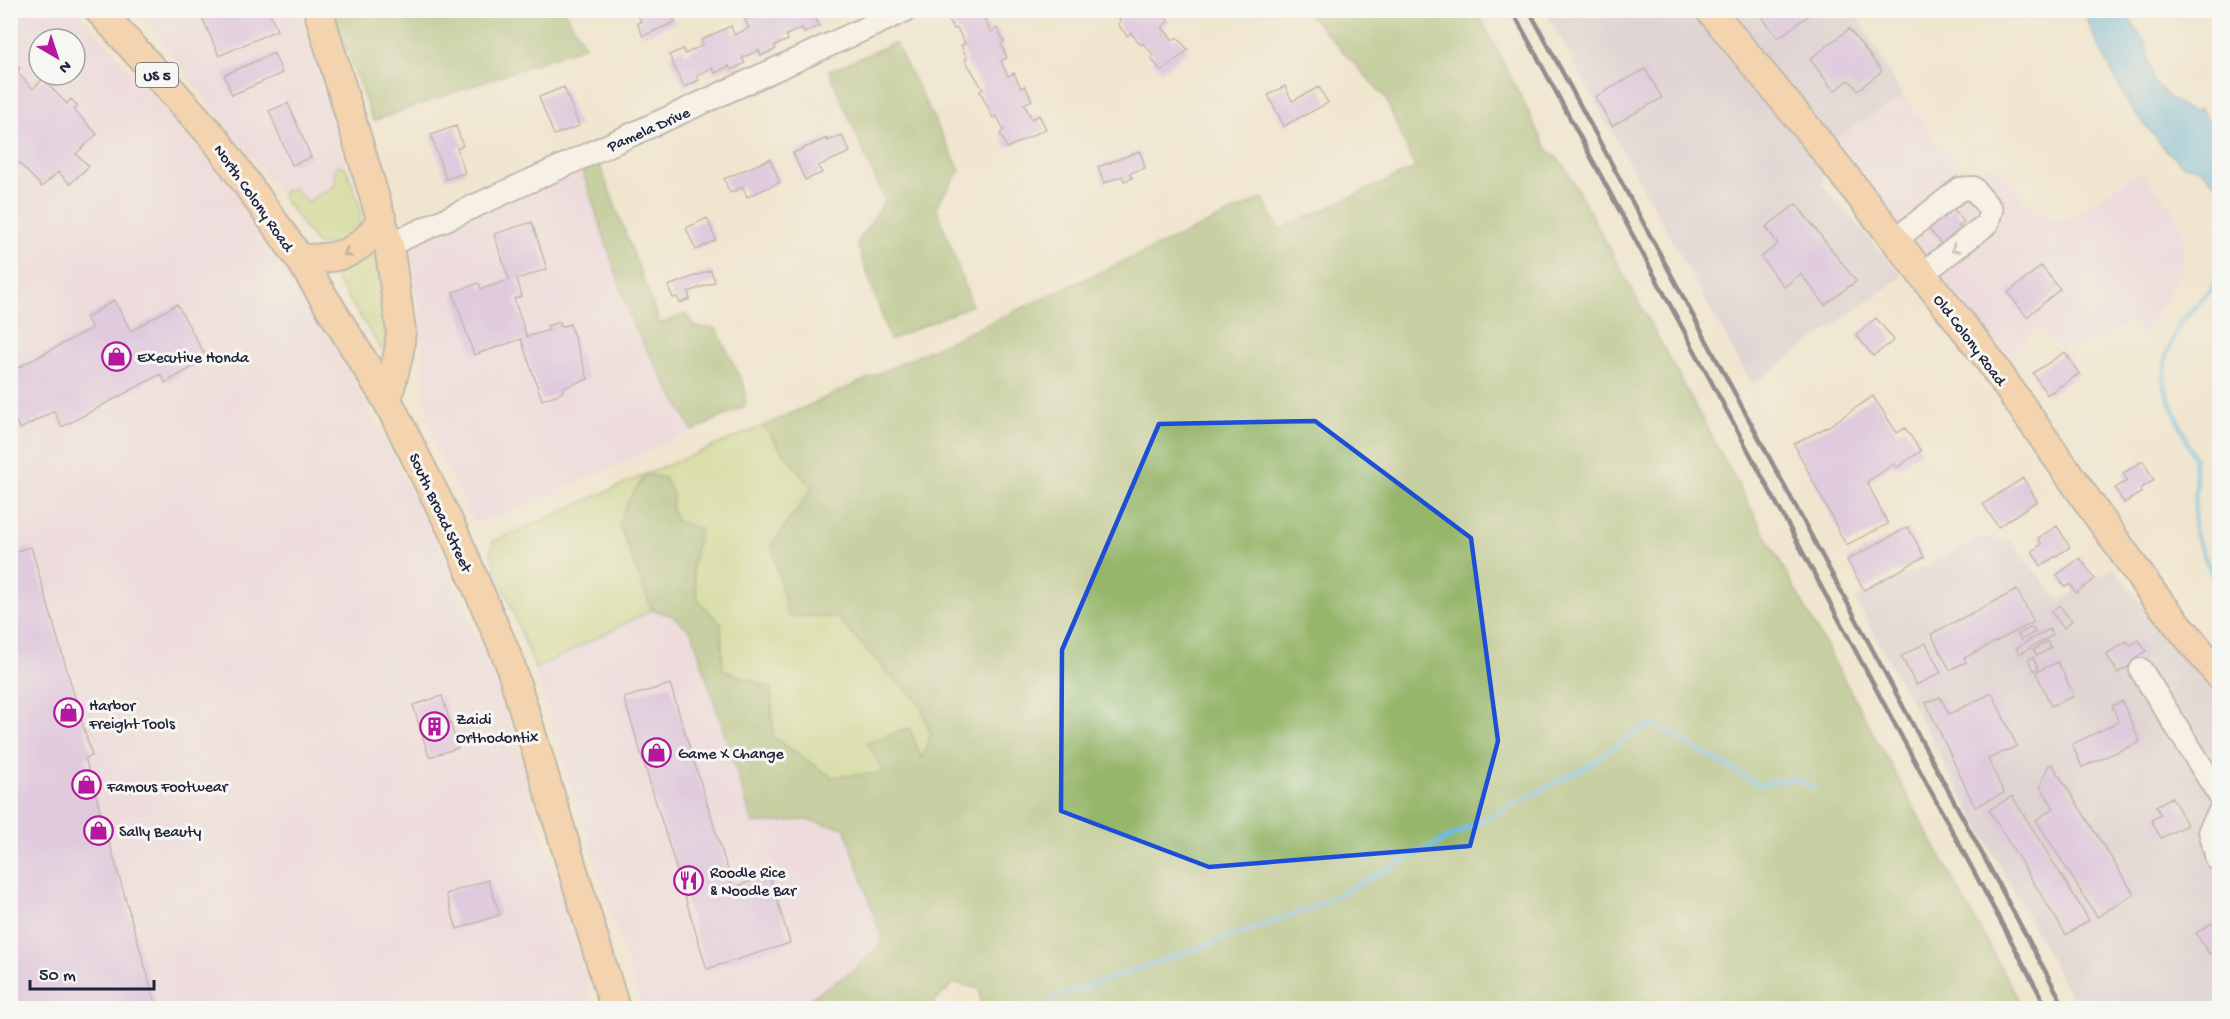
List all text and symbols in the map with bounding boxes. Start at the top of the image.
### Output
north arrow [27,27,87,87]
text: N [54,55,74,77]
road number: US 5 [136,63,178,87]
street label: Pamela Drive [604,104,694,158]
street label: North Colony Road [208,142,297,258]
one-way arrow [1951,242,1962,253]
one-way arrow [343,245,354,257]
street label: Old Colony Road [1928,292,2010,392]
shop icon: Executive Honda [100,340,132,372]
place label: Executive Honda [137,350,250,369]
street label: South Broad Street [403,451,475,577]
shop icon: Harbor Freight Tools [52,697,84,729]
place label: Harbor Freight Tools [88,698,176,735]
building icon: Zaidi Orthodontix [419,711,451,743]
place label: Zaidi Orthodontix [456,712,539,749]
shop icon: Game X Change [641,736,673,768]
place label: Game X Change [678,746,785,765]
shop icon: Famous Footwear [70,769,102,801]
place label: Famous Footwear [106,779,229,798]
shop icon: Sally Beauty [82,814,114,846]
place label: Sally Beauty [119,824,201,843]
restaurant icon: Roodle Rice & Noodle Bar [673,864,705,896]
place label: Roodle Rice & Noodle Bar [710,865,797,902]
scale bar [30,953,154,991]
text: 50 m [39,966,76,987]

